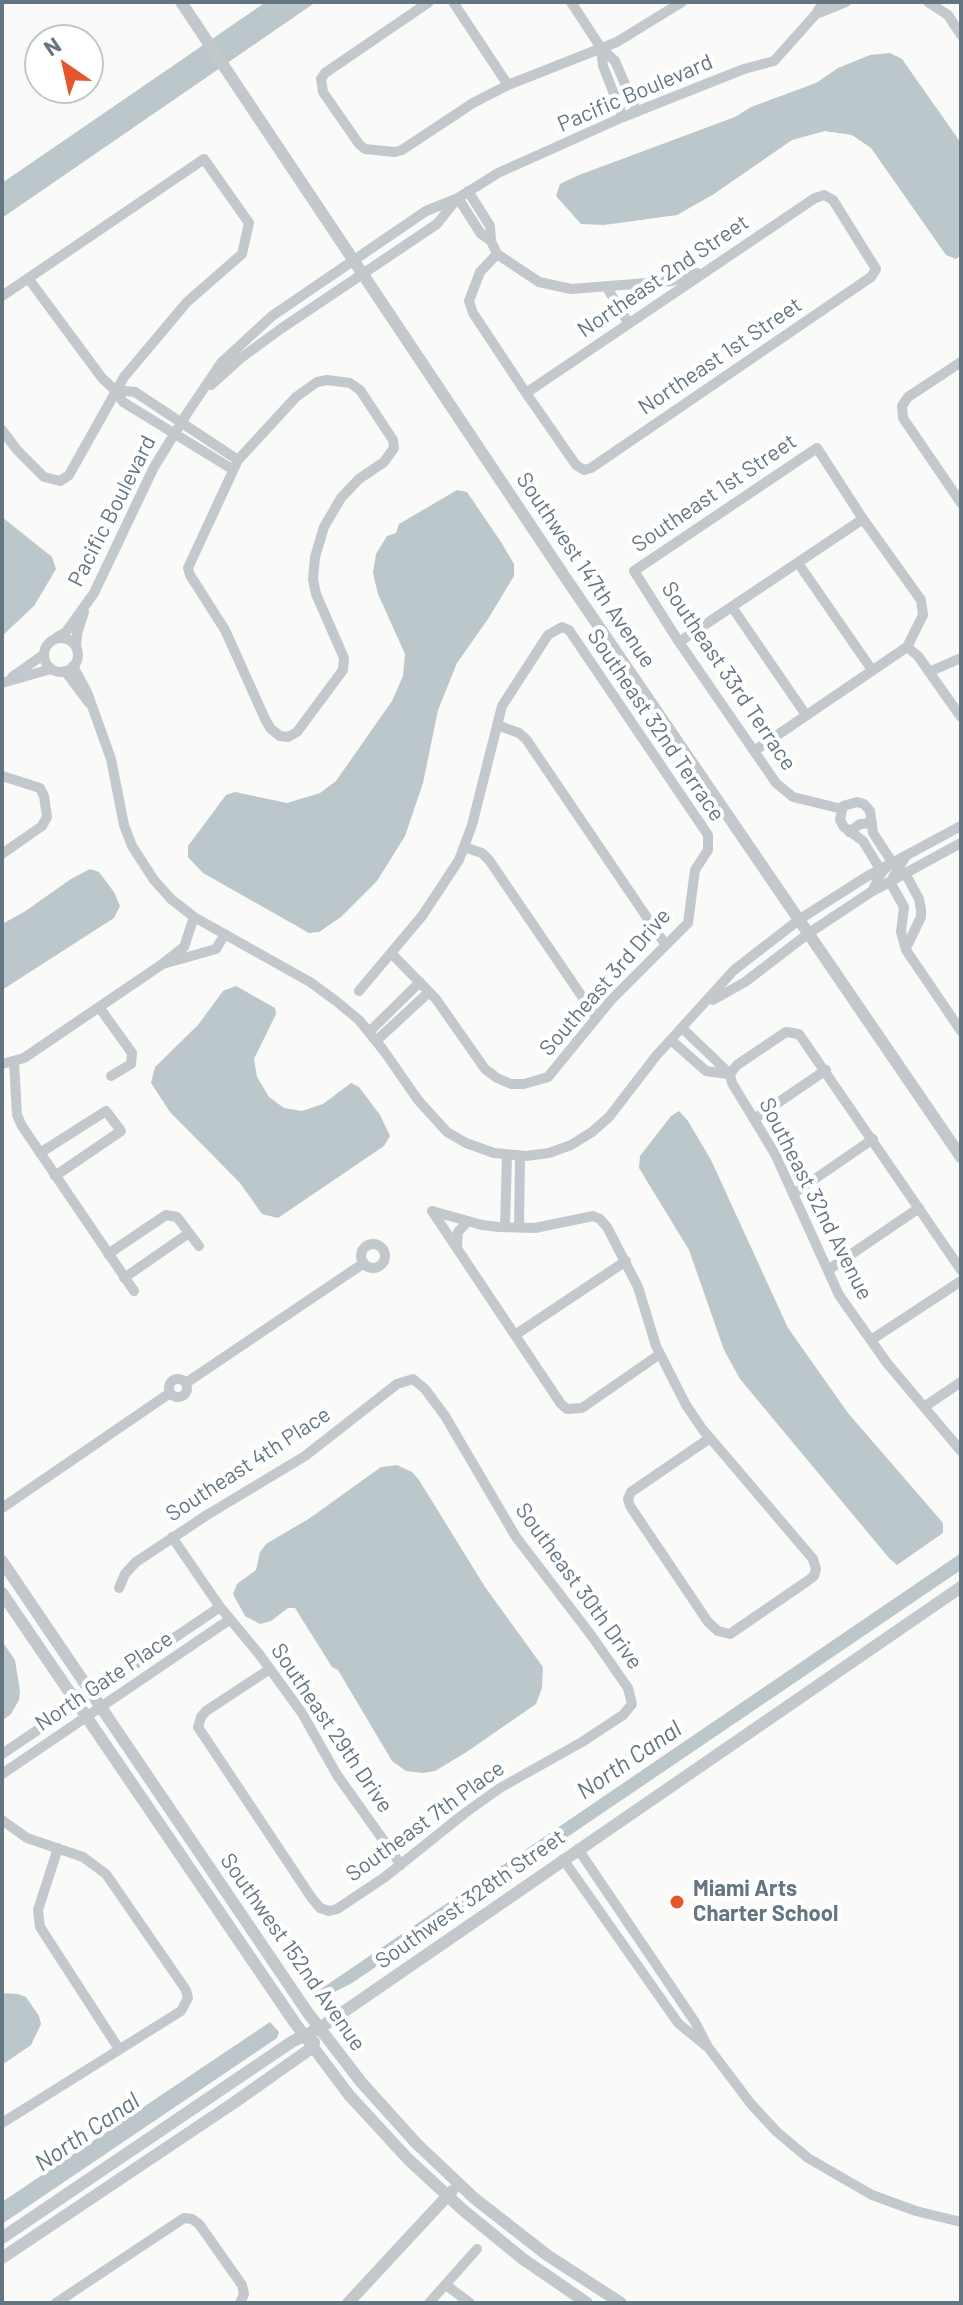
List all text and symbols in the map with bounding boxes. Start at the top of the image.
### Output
north arrow [24,24,104,104]
text: N [38,31,65,61]
street label: Pacific Boulevard [553,48,717,138]
street label: Northeast 2nd Street [572,209,754,343]
street label: Northeast 1st Street [633,292,807,420]
street label: Southeast 1st Street [627,428,801,558]
street label: Pacific Boulevard [63,431,161,591]
street label: Southwest 147th Avenue [511,467,661,673]
street label: Southeast 33rd Terrace [656,577,802,775]
street label: Southeast 32nd Terrace [582,624,730,826]
street label: Southeast 3rd Drive [534,903,676,1061]
street label: Southeast 32nd Avenue [754,1094,878,1304]
street label: Southeast 4th Place [161,1401,335,1527]
street label: Southeast 30th Drive [510,1498,648,1674]
street label: North Gate Place [30,1625,178,1737]
street label: Southeast 29th Drive [265,1638,399,1818]
water label: North Canal [571,1714,687,1806]
street label: Southeast 7th Place [341,1755,509,1887]
street label: Southwest 328th Street [370,1824,570,1974]
street label: Southwest 152nd Avenue [215,1848,371,2056]
place label: Miami Arts Charter School [693,1876,838,1928]
marker: Miami Arts Charter School [668,1893,686,1911]
water label: North Canal [29,2086,145,2178]

